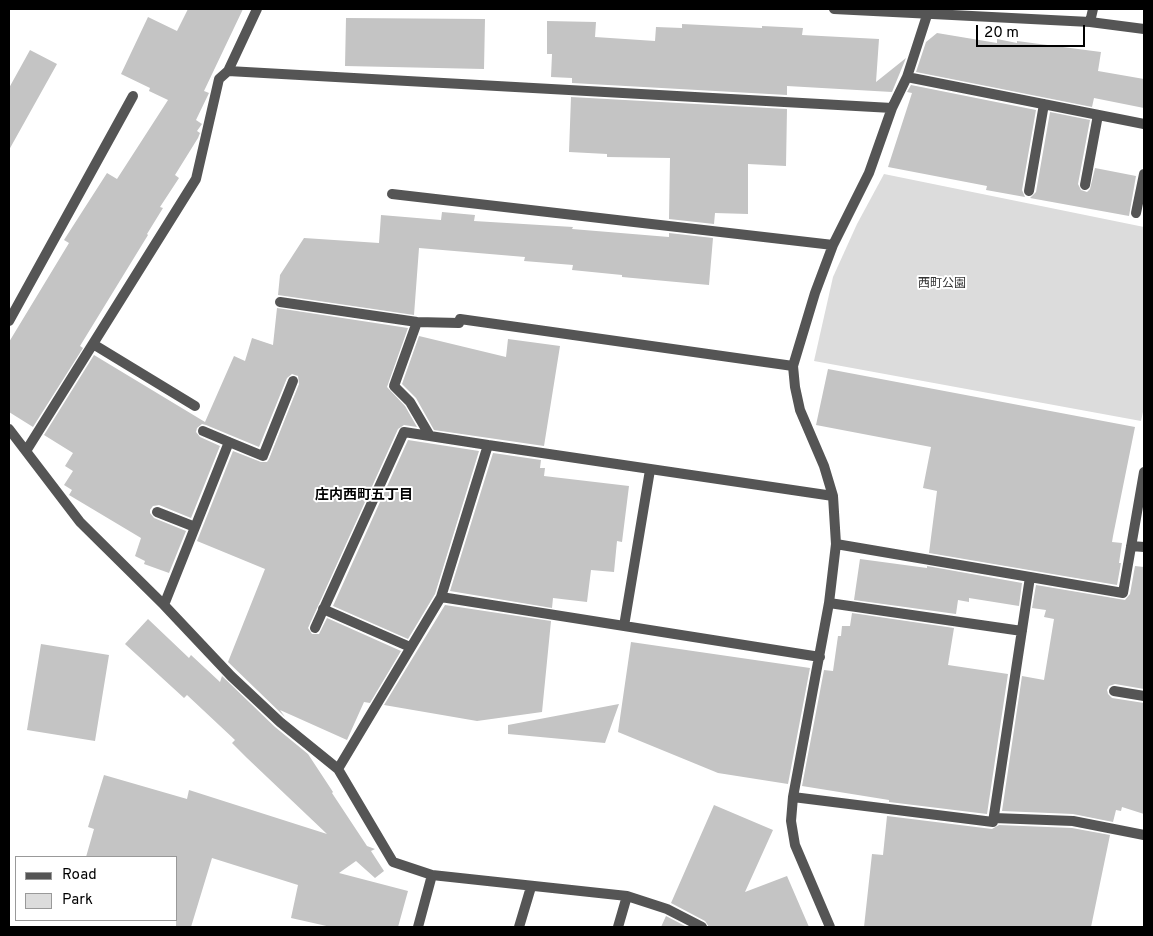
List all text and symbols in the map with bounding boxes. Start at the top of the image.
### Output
scale bar [978,15,1087,47]
text: 20 m [984,24,1019,43]
park label: 西町公園 [918,278,966,292]
district label: 庄内西町五丁目 [315,488,413,504]
legend [15,856,178,921]
text: Road [62,866,97,885]
text: Park [62,891,93,910]

